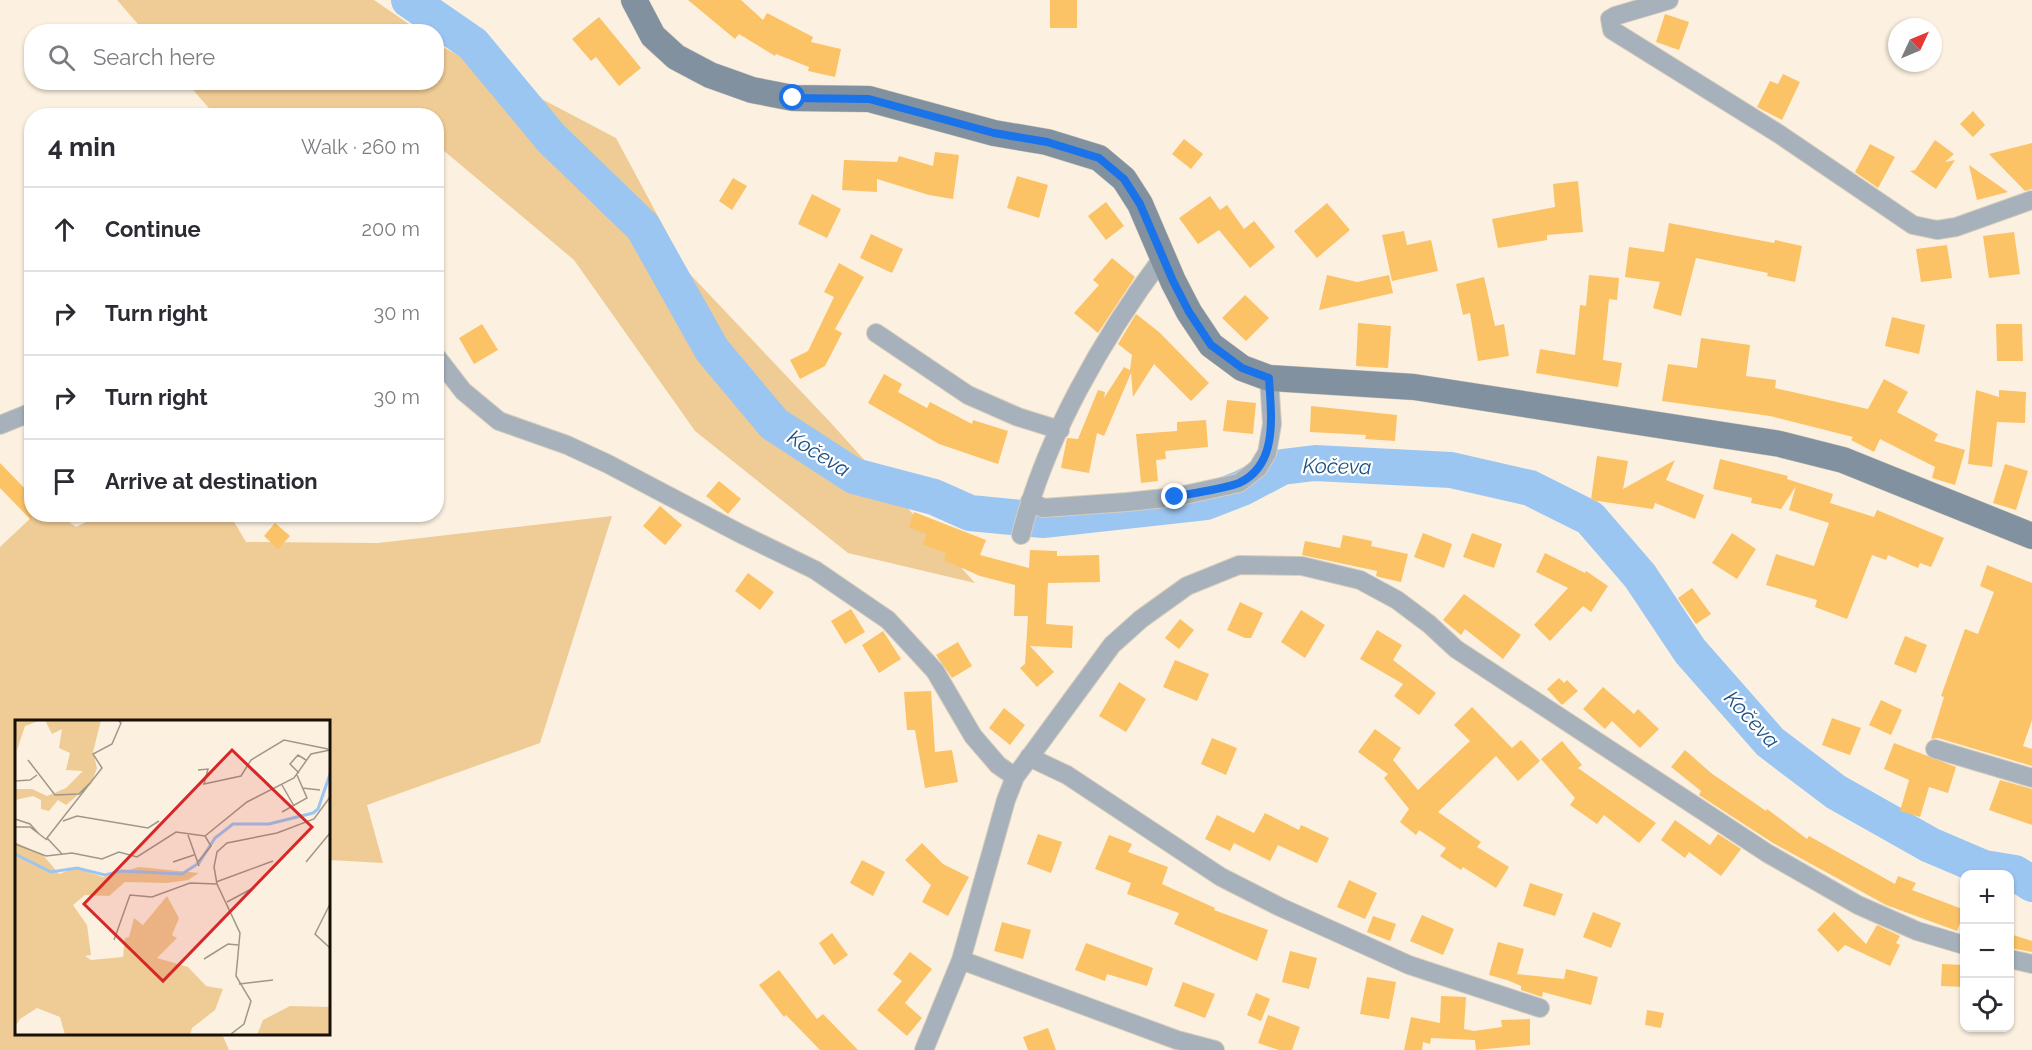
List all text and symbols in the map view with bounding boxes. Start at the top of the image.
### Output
north arrow [1888,18,1942,72]
search box [24,24,444,90]
icon: search [45,41,78,74]
text: Search here [93,44,215,70]
route start [779,84,805,110]
text: 4 min [48,132,116,162]
text: Walk · 260 m [301,135,420,159]
icon: ahead [48,213,81,246]
text: Continue [105,216,201,242]
text: 200 m [362,217,420,241]
icon: right [48,297,81,330]
text: Turn right [105,300,208,326]
text: 30 m [374,301,420,325]
icon: right [48,381,81,414]
text: Turn right [105,384,208,410]
text: 30 m [374,385,420,409]
water label: Kočeva [783,424,855,482]
water label: Kočeva [1302,453,1372,479]
icon: arrive [48,465,81,498]
text: Arrive at destination [105,468,318,494]
route end [1161,483,1187,509]
water label: Kočeva [1719,685,1785,753]
inset map [15,720,330,1035]
map controls [1960,870,2014,1032]
button: + [1960,870,2014,924]
button: − [1960,924,2014,978]
button: locate [1960,978,2014,1032]

